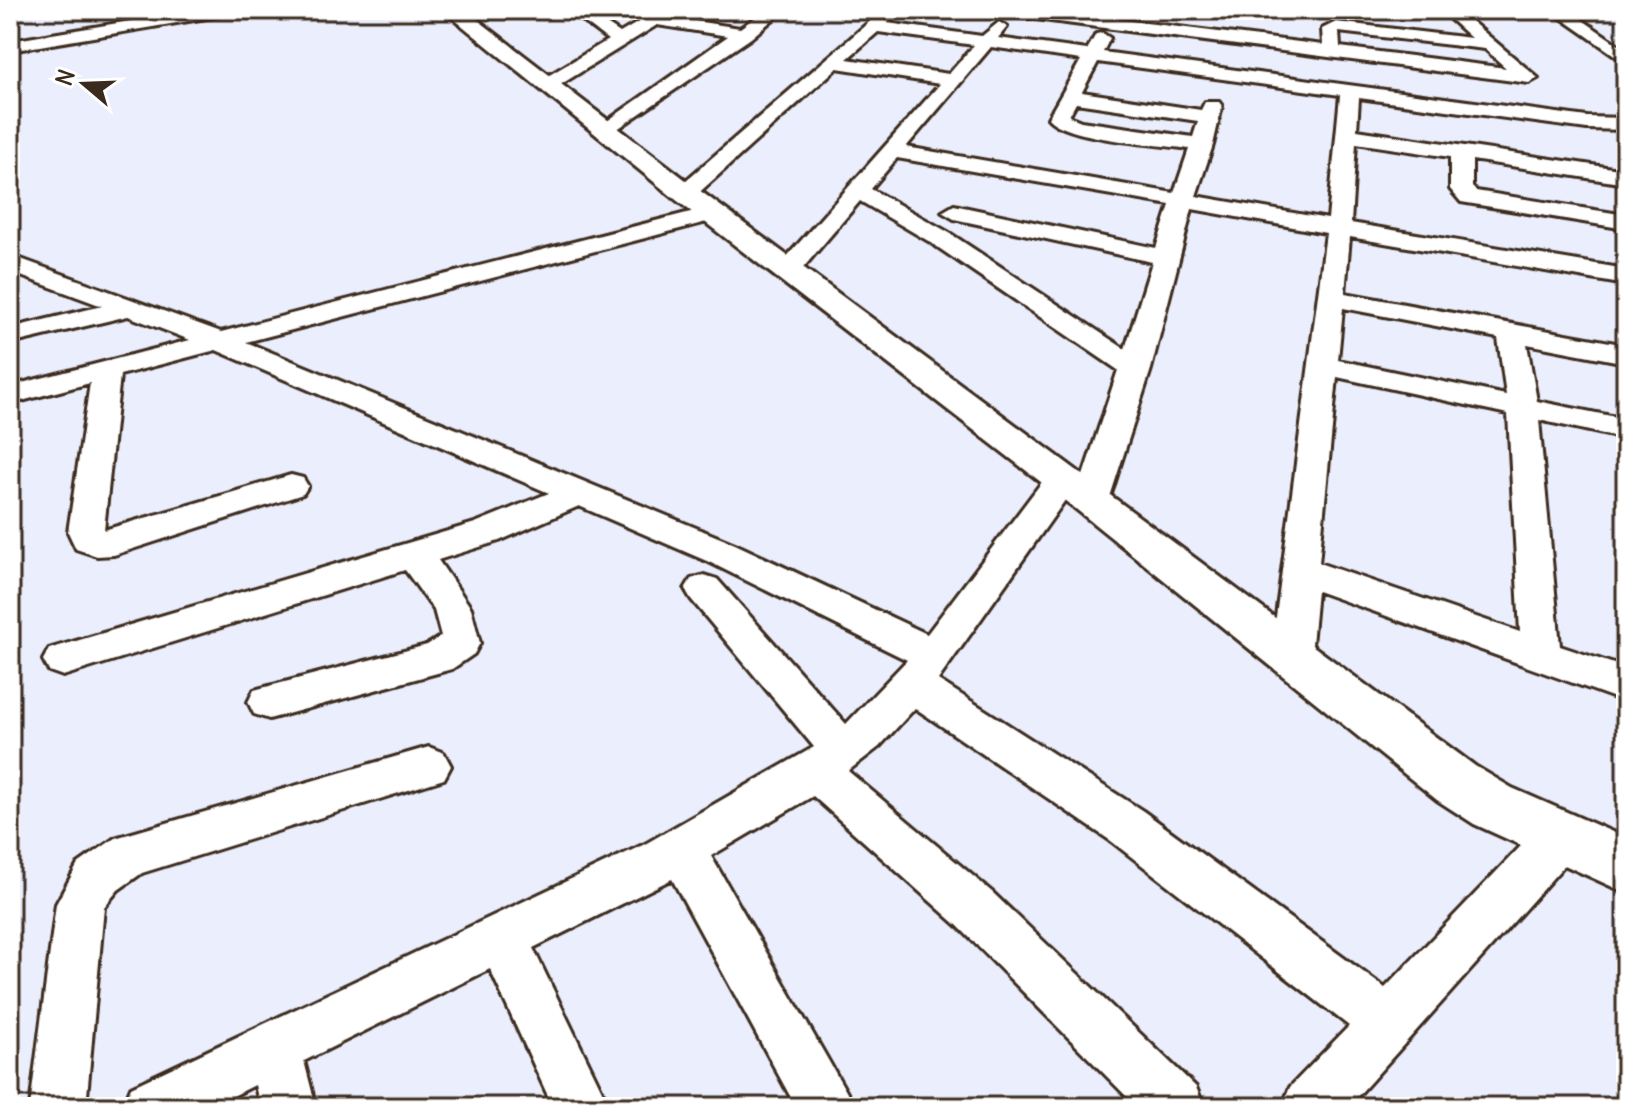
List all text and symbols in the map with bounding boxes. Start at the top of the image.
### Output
north arrow [44,44,124,124]
text: N [49,66,81,89]

